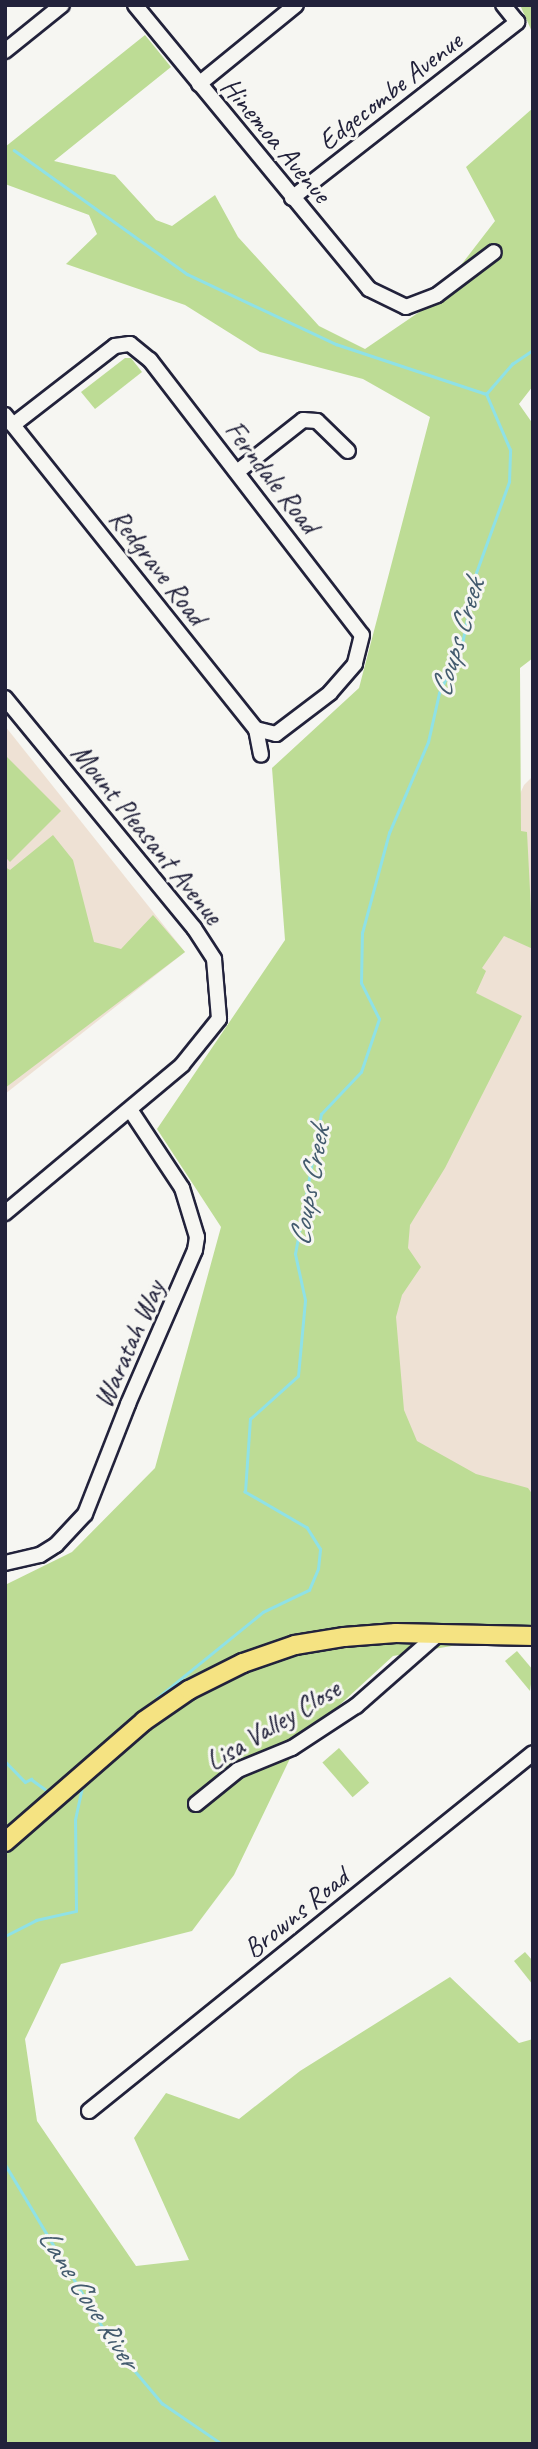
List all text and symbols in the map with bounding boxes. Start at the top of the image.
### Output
street label: Edgecombe Avenue [311,24,469,158]
street label: Hinemoa Avenue [214,70,338,210]
street label: Ferndale Road [218,414,326,540]
street label: Redgrave Road [102,502,214,632]
water label: Coups Creek [422,575,492,701]
street label: Mount Pleasant Avenue [64,737,230,931]
water label: Coups Creek [281,1124,337,1248]
street label: Waratah Way [86,1275,172,1413]
street label: Lisa Valley Close [200,1672,346,1778]
street label: Browns Road [237,1861,355,1965]
water label: Lane Cove River [30,2221,148,2375]

